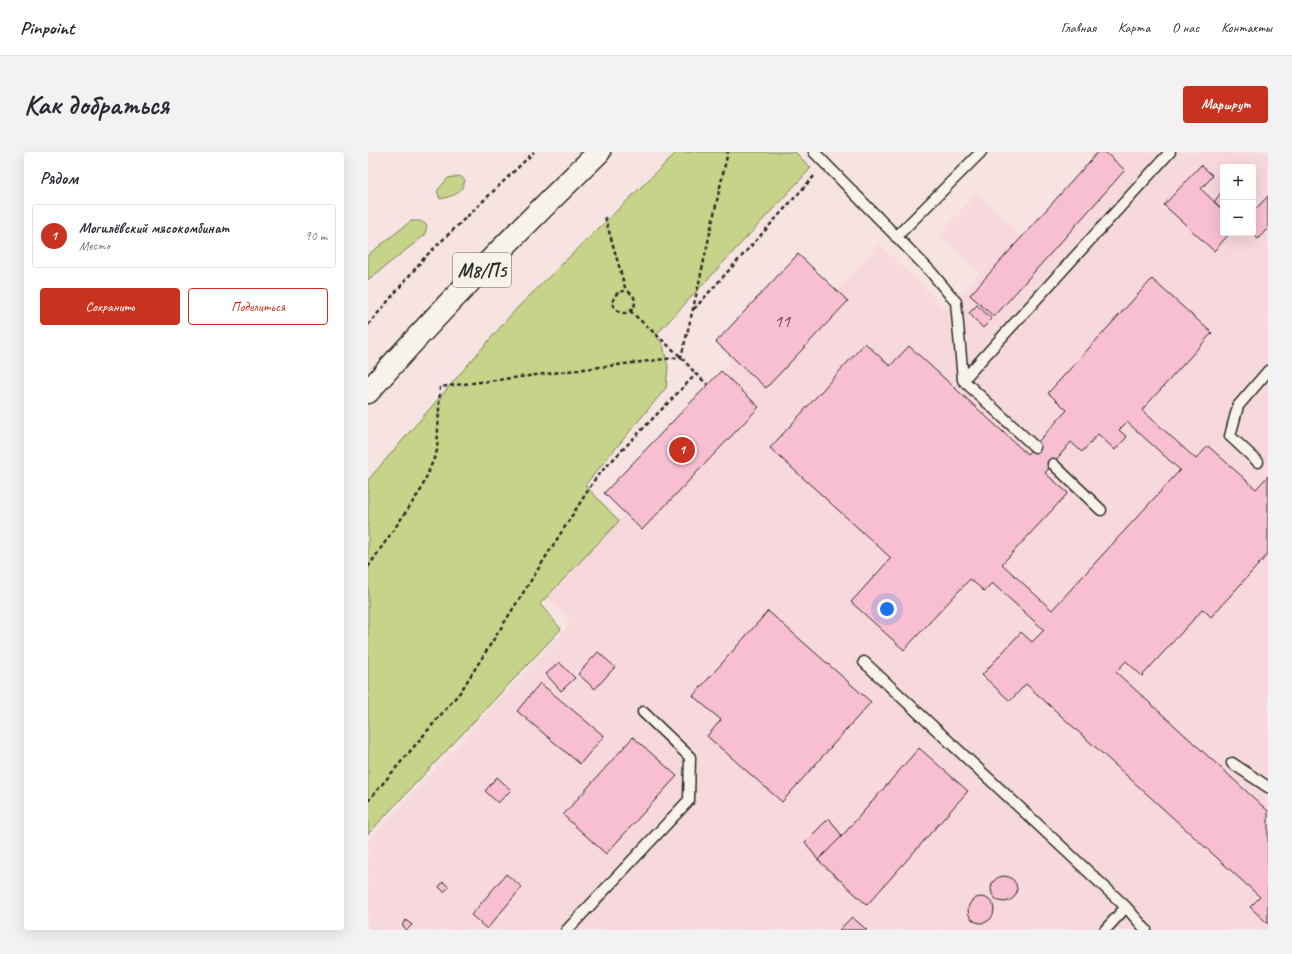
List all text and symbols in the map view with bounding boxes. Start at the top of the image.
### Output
text: Pinpoint [20,16,74,40]
text: Главная [1061,19,1096,36]
text: Карта [1118,19,1150,36]
text: О нас [1172,19,1199,36]
text: Контакты [1221,19,1272,36]
button: Маршрут [1183,86,1268,123]
text: Как добраться [24,87,169,122]
map controls [1220,164,1256,236]
button: + [1220,164,1256,200]
text: Рядом [40,168,78,189]
button: − [1220,200,1256,236]
text: Могилёвский мясокомбинат [79,219,229,238]
text: 1 [51,228,57,244]
text: 90 m [305,228,327,244]
text: Место [79,238,110,254]
road number: М8/П5 [453,253,511,287]
button: Сохранить [40,288,180,325]
button: Поделиться [188,288,328,325]
house number: 11 [774,310,791,332]
pin: 1 [669,435,695,465]
your location [877,599,897,619]

